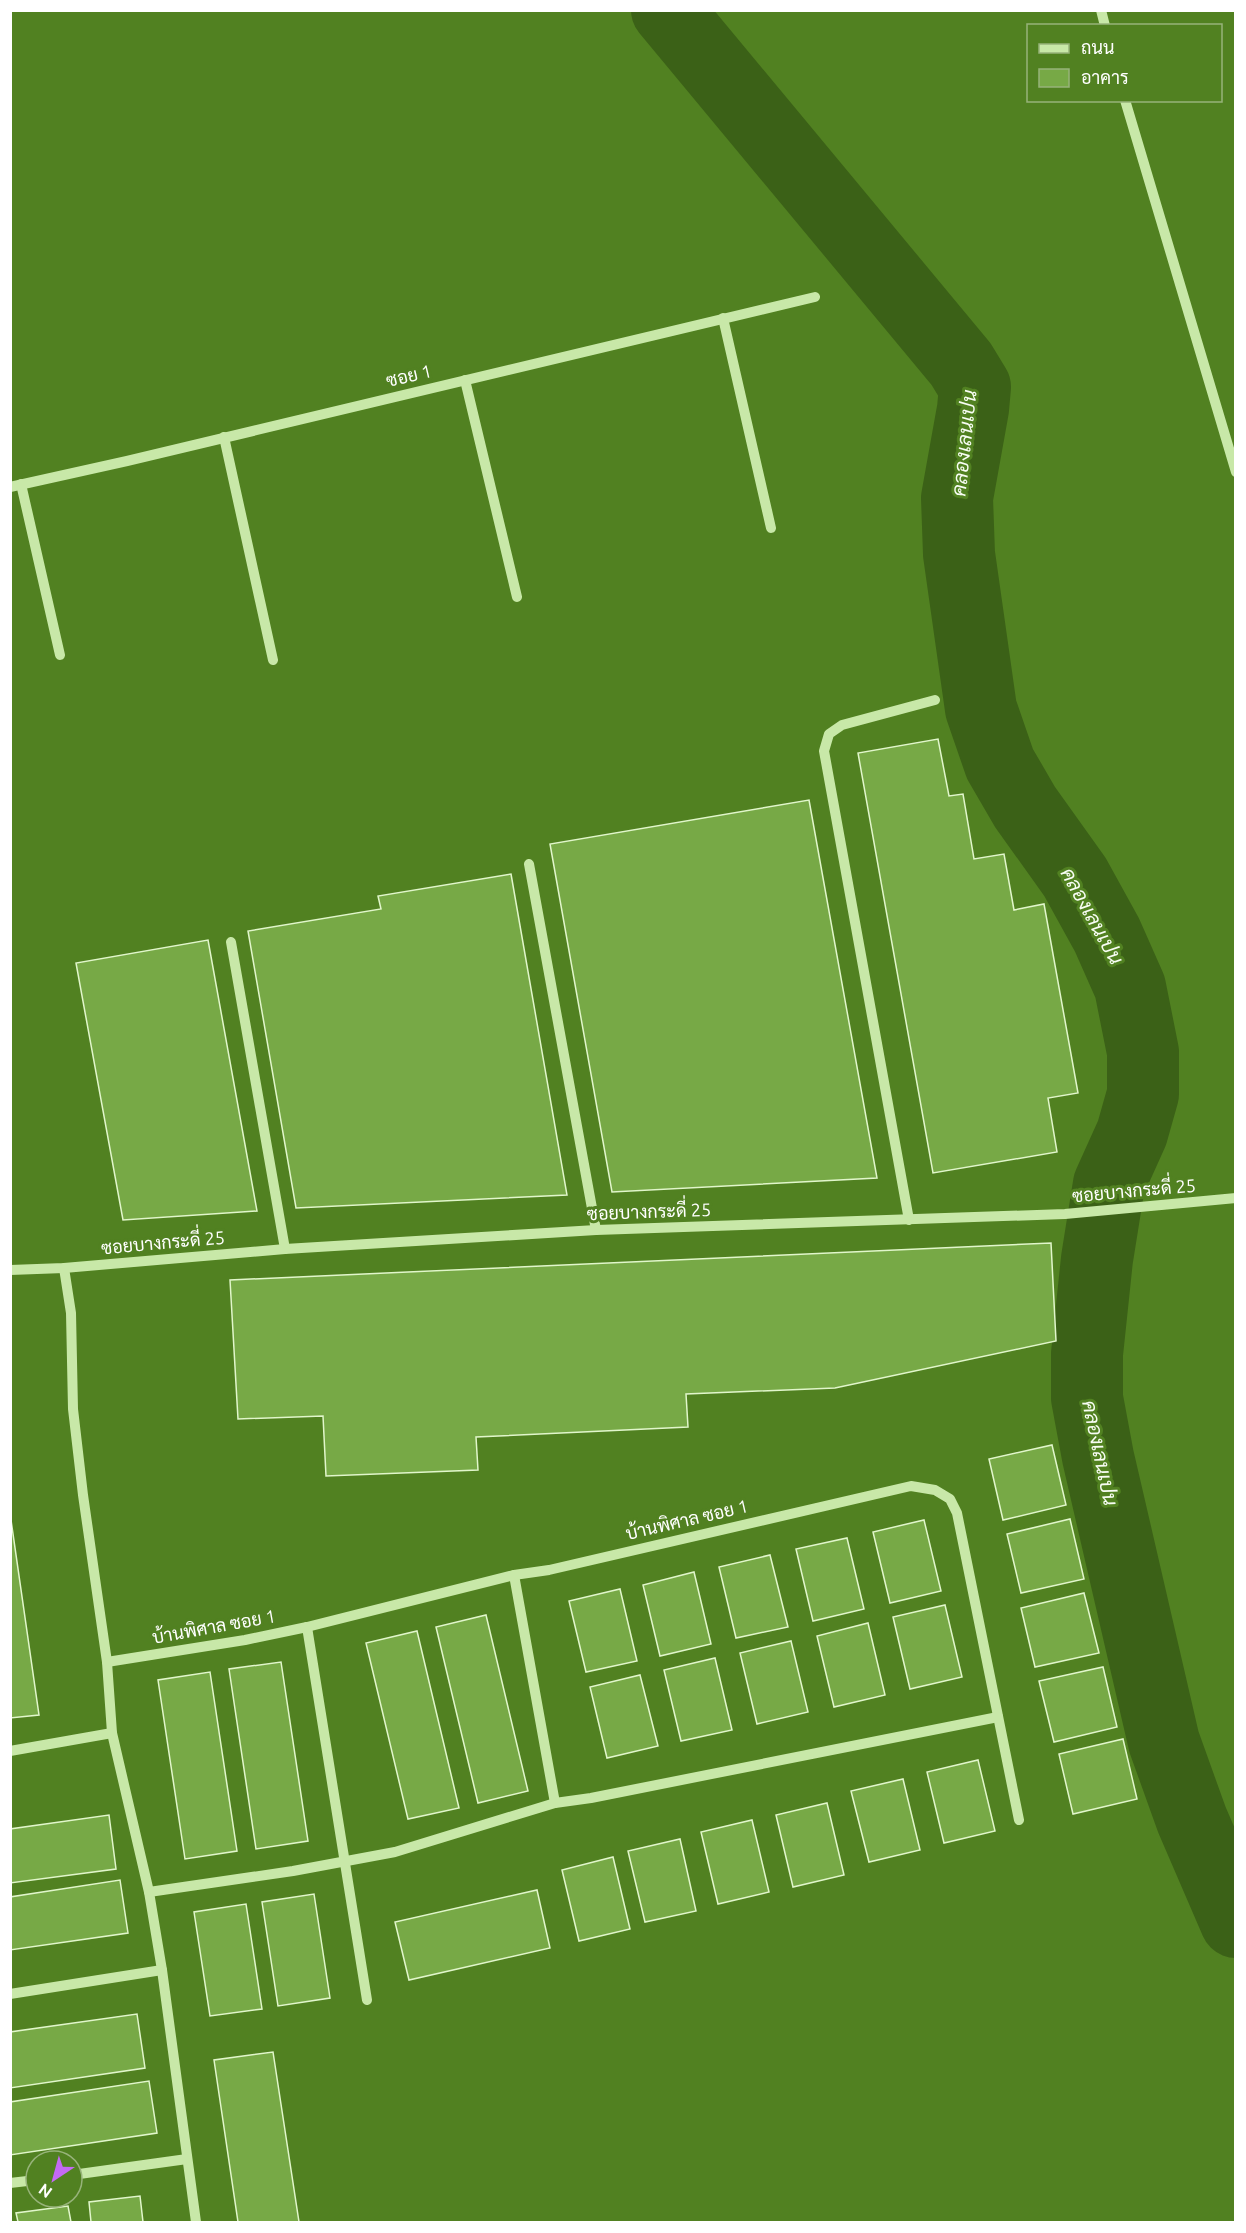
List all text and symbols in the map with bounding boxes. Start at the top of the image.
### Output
legend [1027,24,1222,102]
text: ถนน [1081,37,1114,57]
text: อาคาร [1081,67,1129,87]
street label: ซอย 1 [384,360,434,390]
water label: คลองเลนเปน [946,388,981,497]
water label: คลองเลนเปน [1056,863,1129,968]
street label: ซอยบางกระดี่ 25 [1071,1170,1197,1205]
street label: ซอยบางกระดี่ 25 [586,1194,711,1223]
street label: ซอยบางกระดี่ 25 [100,1222,226,1257]
water label: คลองเลนเปน [1078,1398,1123,1508]
street label: บ้านพิศาล ซอย 1 [623,1494,750,1543]
street label: บ้านพิศาล ซอย 1 [150,1604,277,1647]
north arrow [24,2149,84,2209]
text: N [35,2180,55,2202]

